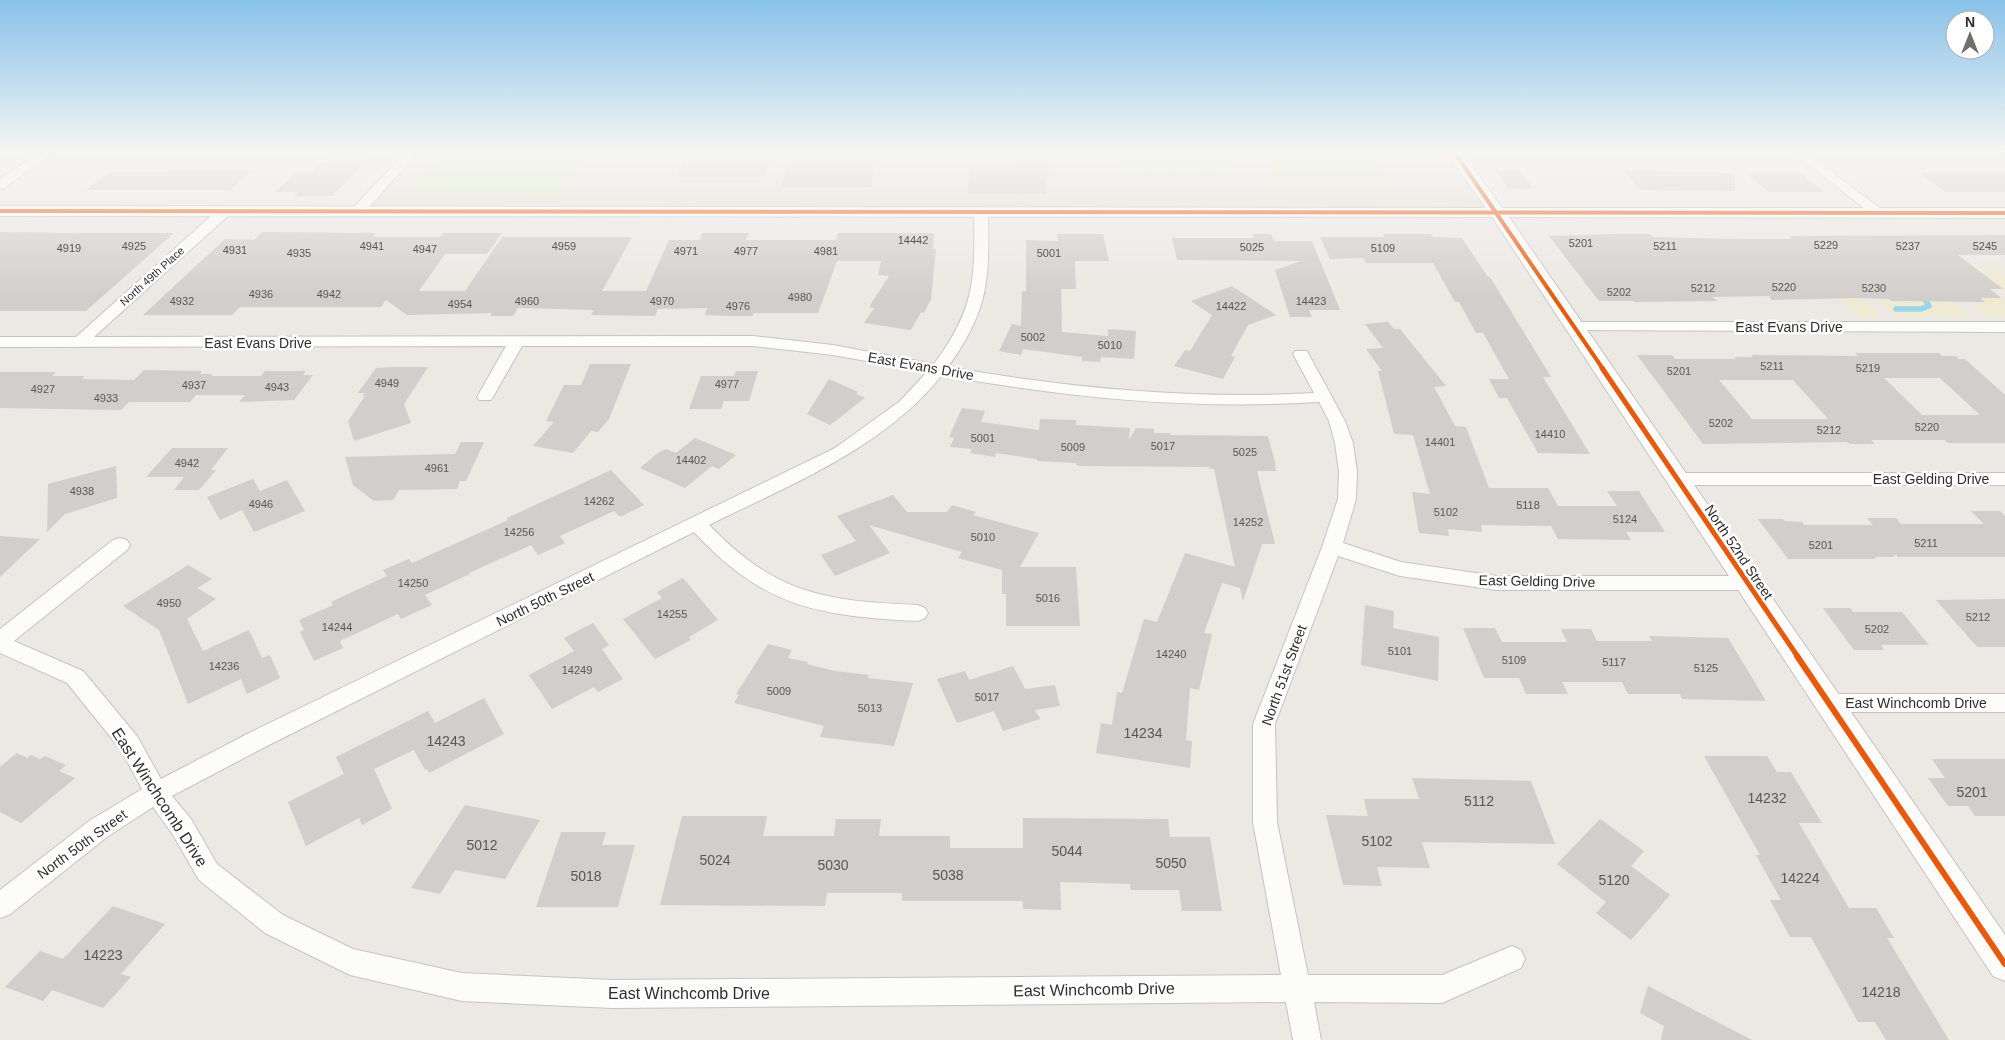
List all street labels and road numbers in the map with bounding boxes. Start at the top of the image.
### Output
street label: North 49th Place [118,244,186,308]
street label: East Evans Drive [1735,319,1843,335]
street label: East Evans Drive [204,335,312,351]
street label: East Evans Drive [867,349,975,383]
street label: East Gelding Drive [1873,471,1990,487]
street label: North 52nd Street [1701,502,1777,602]
street label: North 50th Street [494,568,597,630]
street label: East Gelding Drive [1479,572,1596,590]
street label: North 51st Street [1258,622,1310,727]
street label: East Winchcomb Drive [1845,695,1987,711]
street label: East Winchcomb Drive [108,725,211,870]
street label: North 50th Street [34,806,130,882]
street label: East Winchcomb Drive [1013,980,1175,999]
street label: East Winchcomb Drive [608,985,770,1002]

